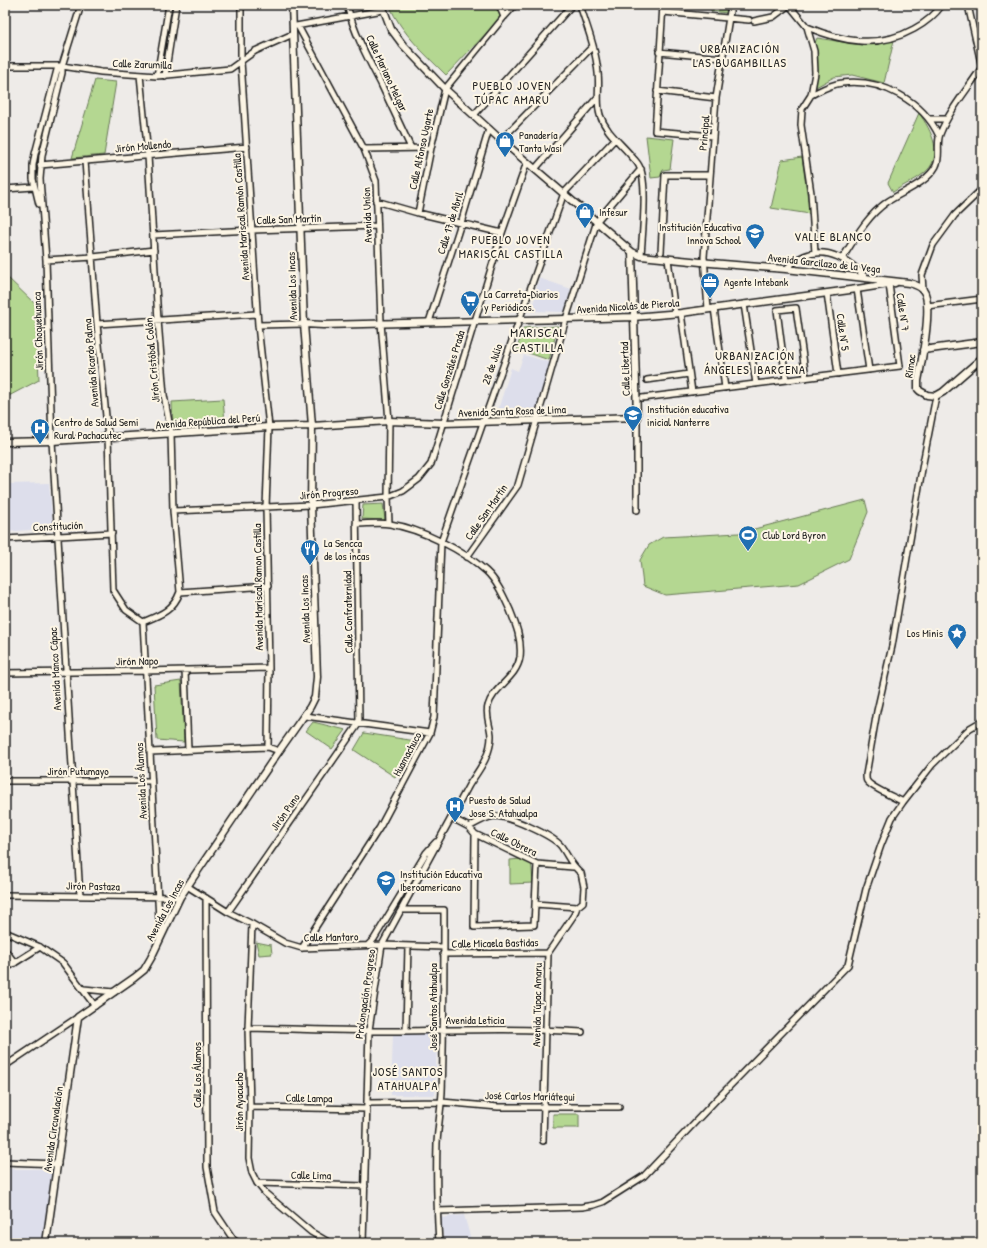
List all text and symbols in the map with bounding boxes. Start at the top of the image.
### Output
street label: Calle Mariano Melgar [363,32,411,114]
district label: URBANIZACIÓN LAS BUGAMBILLAS [693,40,787,71]
street label: Calle Zarumilla [112,56,173,72]
district label: PUEBLO JOVEN TÚPAC AMARU [472,77,552,108]
street label: Calle Alfonso Ugarte [406,107,437,191]
street label: Principal [695,115,713,151]
place label: Panadería Tanta Wasi [519,128,562,155]
shop icon: Panadería Tanta Wasi [494,130,516,158]
street label: Jirón Mollendo [114,137,172,155]
street label: Avenida Mariscal Ramón Castilla [230,152,252,281]
street label: Avenida Uníon [359,187,375,243]
street label: Calle 17 de Abril [434,190,466,256]
shop icon: Infesur [574,201,596,229]
place label: Infesur [599,205,629,219]
street label: Calle San Martín [256,211,322,227]
place label: Institución Educativa Innova School [659,220,742,247]
school or university icon: Institución Educativa Innova School [744,222,766,250]
district label: VALLE BLANCO [794,228,872,245]
district label: PUEBLO JOVEN MARISCAL CASTILLA [459,231,563,262]
street label: Avenida Garcilazo de la Vega [767,250,882,276]
street label: Avenida Los Incas [284,252,300,320]
office icon: Agente Intebank [699,271,721,299]
place label: Agente Intebank [724,275,789,289]
place label: La Carreta-Diarios y Periódicos. [484,287,558,314]
supermarket icon: La Carreta-Diarios y Periódicos. [459,289,481,317]
street label: Jirón Choquehuanca [30,291,46,370]
street label: Calle N° 7 [893,292,913,332]
street label: Avenida Nicolás de Pierola [576,295,681,317]
street label: Calle N° 5 [833,312,853,352]
street label: Jirón Cristóbal Colón [141,317,163,403]
street label: Avenida Ricardo Palma [80,318,102,408]
district label: MARISCAL CASTILLA [510,323,566,356]
street label: Calle Gonzáles Prada [430,328,468,411]
street label: 28 de Julio [479,341,506,386]
street label: Calle Libertad [617,341,633,396]
district label: URBANIZACIÓN ÁNGELES IBARCENA [704,347,806,378]
street label: Rímac [901,353,919,379]
street label: Avenida Santa Rosa de Lima [458,402,567,420]
place label: Institución educativa inicial Nanterre [647,402,729,429]
school or university icon: Institución educativa inicial Nanterre [622,404,644,432]
street label: Avenida República del Perú [155,410,261,432]
place label: Centro de Salud Semi Rural Pachacutec [54,415,138,442]
hospital icon: Centro de Salud Semi Rural Pachacutec [29,417,51,445]
street label: Calle San Martín [462,481,510,543]
street label: Jirón Progreso [299,483,359,503]
street label: Constitución [33,518,83,534]
street label: Avenida Mariscal Ramon Castilla [250,523,266,651]
sports icon: Club Lord Byron [737,524,759,552]
place label: Club Lord Byron [762,528,826,542]
place label: La Sencca de los incas [324,536,370,563]
restaurant icon: La Sencca de los incas [299,538,321,566]
street label: Calle Confraternidad [340,570,356,653]
street label: Avenida Los Incas [297,575,313,643]
place icon: Los Minis [946,622,968,650]
street label: Avenida Manco Cápac [46,626,64,711]
place label: Los Minis [907,626,943,640]
street label: Jirón Napo [116,654,159,668]
street label: Huamachuco [390,729,425,778]
street label: Avenida Los Álamos [132,742,150,820]
street label: Jirón Putumayo [47,764,109,778]
street label: Jirón Puno [267,790,303,833]
place label: Puesto de Salud Jose S. Atahualpa [469,793,538,820]
hospital icon: Puesto de Salud Jose S. Atahualpa [444,795,466,823]
street label: Calle Obrera [489,825,540,860]
place label: Institución Educativa Iberoamericano [400,867,483,894]
school or university icon: Institución Educativa Iberoamericano [375,869,397,897]
street label: Avenida Los Incas [143,877,187,943]
street label: Jirón Pastaza [66,879,121,893]
street label: Calle Mantaro [304,930,359,944]
street label: Calle Micaela Bastidas [451,935,539,951]
street label: Prolongación Progreso [352,948,378,1040]
street label: José Santos Atahualpa [426,962,440,1051]
street label: Avenida Túpac Amaru [529,962,545,1047]
street label: Avenida Leticia [446,1013,505,1027]
street label: Calle Los Álamos [190,1042,204,1108]
district label: JOSÉ SANTOS ATAHUALPA [372,1063,444,1094]
street label: Jirón Ayacucho [232,1072,246,1132]
street label: Avenida Circuvalación [40,1085,66,1173]
street label: José Carlos Mariátegui [485,1088,575,1104]
street label: Calle Lampa [285,1091,333,1105]
street label: Calle Lima [291,1168,332,1182]

